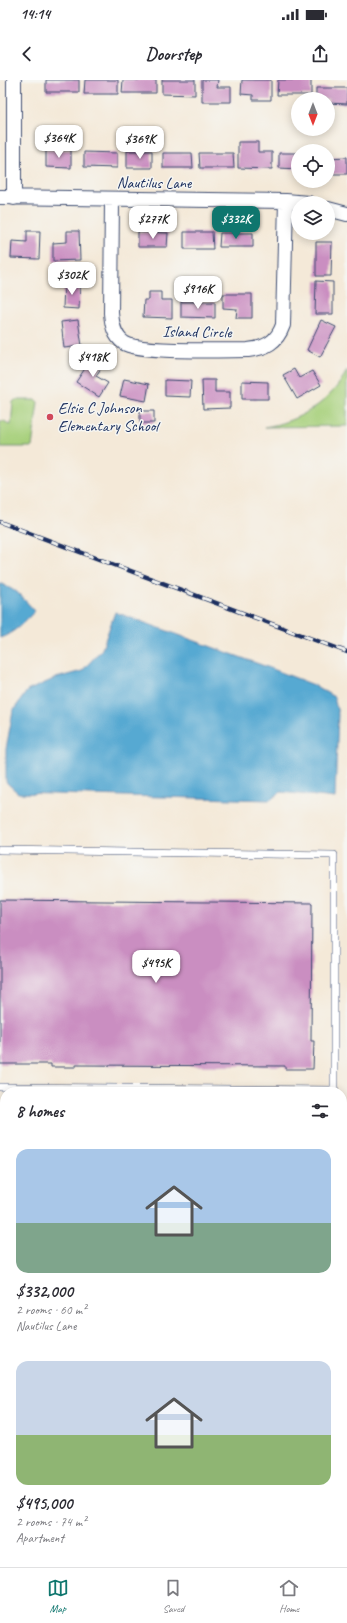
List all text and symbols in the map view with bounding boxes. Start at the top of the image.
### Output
text: 14:14 [20,5,50,24]
icon: back [16,43,38,65]
text: Doorstep [146,43,201,65]
icon: share [309,43,331,65]
north arrow [291,92,335,136]
map controls [291,92,335,240]
pin: $364K [31,125,87,159]
pin: $369K [112,126,168,160]
text: $364K [44,130,74,146]
text: $369K [125,131,155,147]
button: locate [291,144,335,188]
street label: Nautilus Lane [117,173,193,193]
button: layers [291,196,335,240]
pin: $277K [125,206,181,240]
pin: $332K [208,206,264,240]
text: $277K [138,211,168,227]
text: $332K [221,211,251,227]
pin: $302K [44,262,100,296]
text: $302K [57,267,87,283]
pin: $916K [170,276,226,310]
text: $916K [183,281,213,297]
street label: Island Circle [162,321,233,343]
pin: $418K [65,344,121,378]
text: $418K [78,349,108,365]
place label: Elsie C Johnson Elementary School [58,398,161,436]
marker: Elsie C Johnson Elementary School [45,412,55,422]
pin: $495K [128,950,184,984]
text: $495K [141,955,171,971]
icon: filters [309,1100,331,1122]
text: 8 homes [16,1101,64,1122]
icon: home [138,1175,210,1247]
text: $332,000 [16,1281,73,1302]
text: 2 rooms · 60 m² [16,1302,86,1318]
text: Nautilus Lane [16,1318,76,1334]
icon: home [138,1387,210,1459]
text: $495,000 [16,1493,72,1514]
text: 2 rooms · 74 m² [16,1514,86,1530]
text: Apartment [16,1530,64,1546]
tab: Map [47,1577,69,1615]
tab: Saved [162,1577,184,1615]
tab: Home [278,1577,300,1615]

